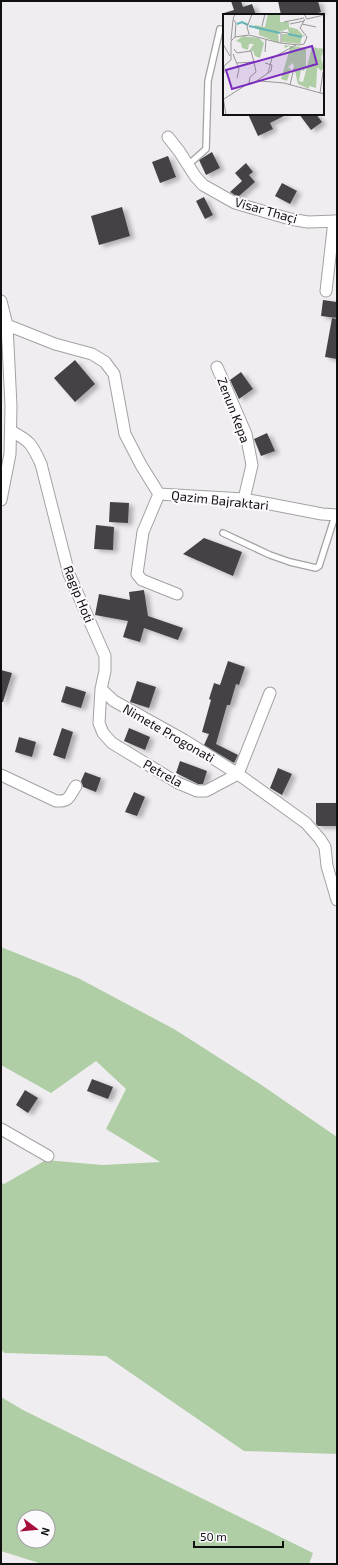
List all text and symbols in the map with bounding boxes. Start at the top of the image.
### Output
inset map [223,14,324,115]
street label: Visar Thaçi [233,193,299,228]
street label: Zenun Kepa [214,375,254,445]
street label: Qazim Bajraktari [170,487,270,513]
street label: Ragip Hoti [60,563,98,625]
street label: Nimete Progonati [120,700,218,766]
street label: Petrela [141,756,185,790]
north arrow [16,1509,56,1549]
scale bar [194,1523,283,1549]
text: N [39,1526,53,1538]
text: 50 m [200,1529,227,1543]

